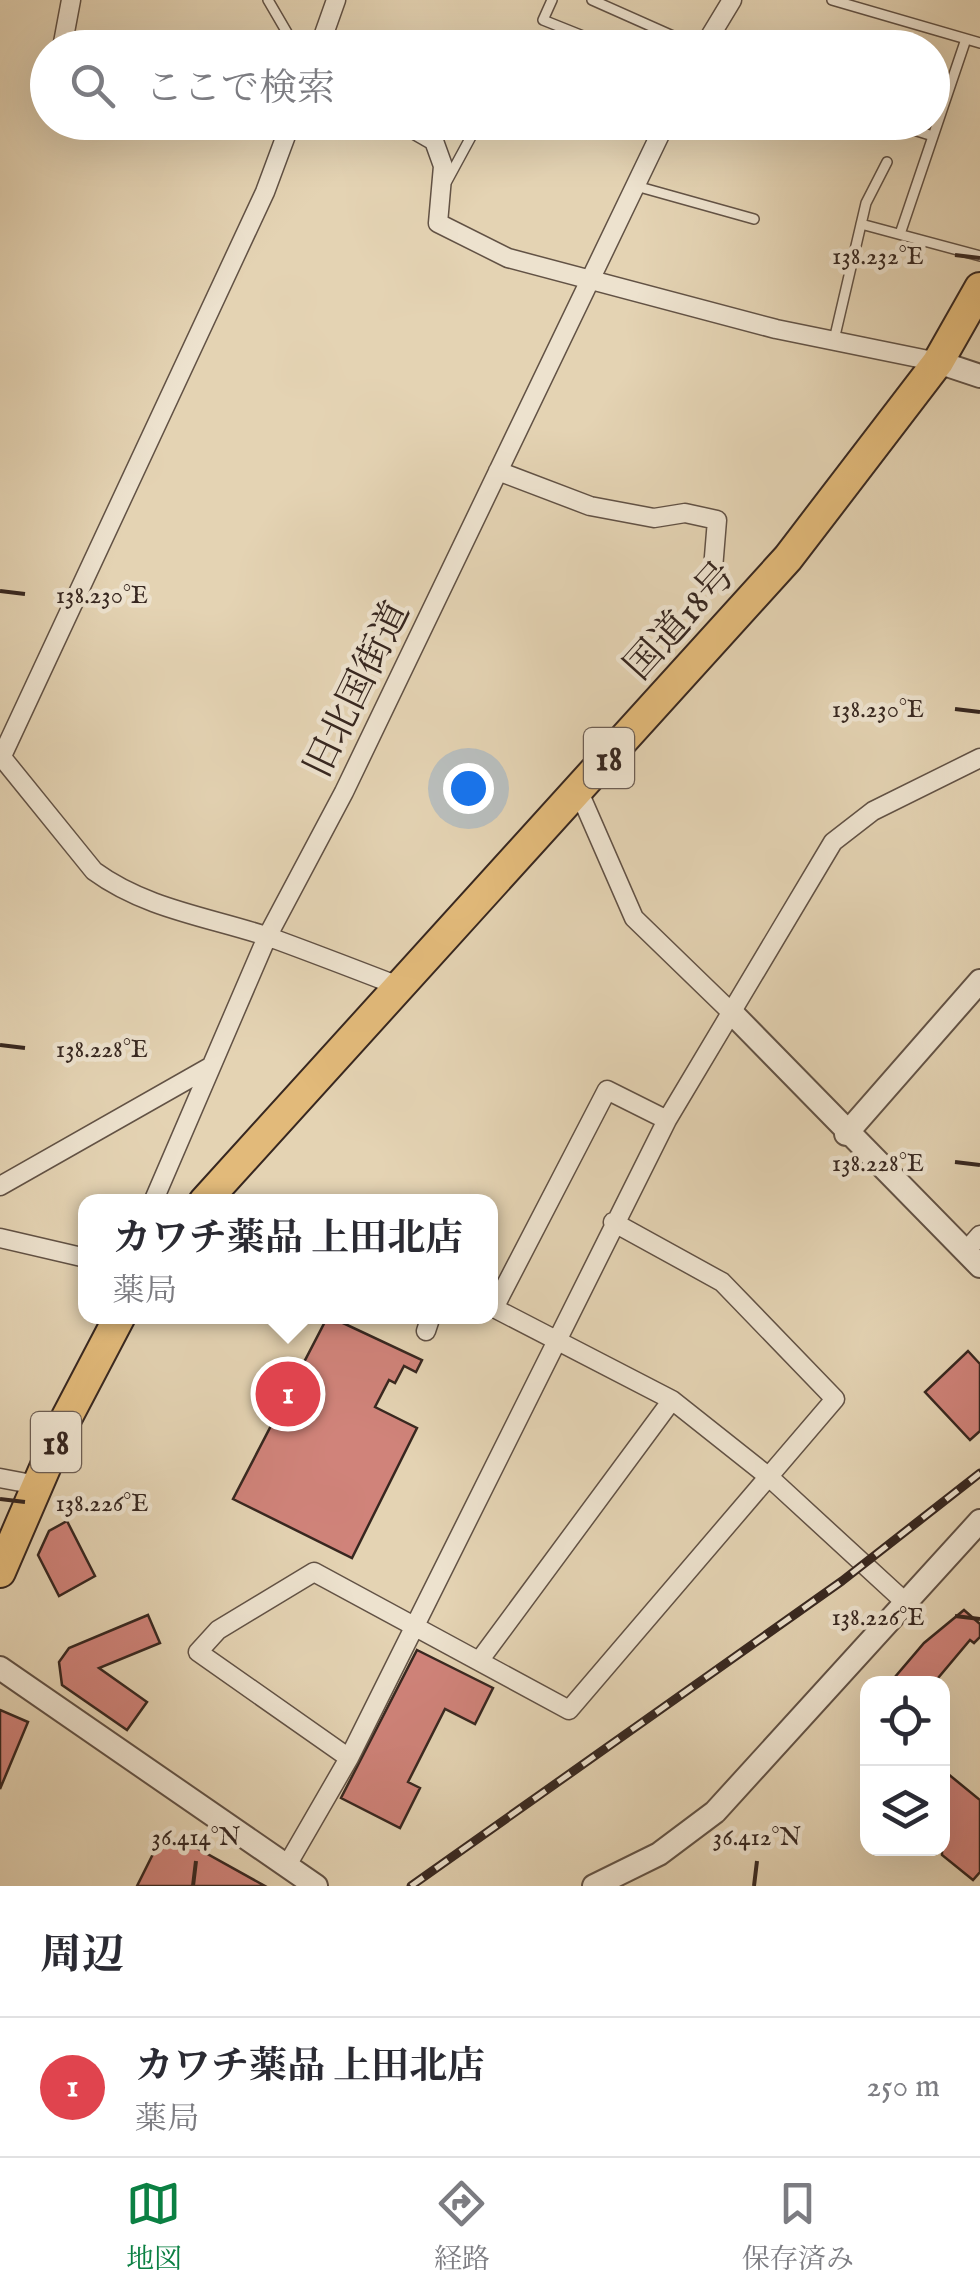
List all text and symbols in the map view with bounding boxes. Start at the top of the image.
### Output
search box [30,30,950,140]
icon: search [65,58,120,113]
text: ここで検索 [145,66,335,114]
text: 138.232°E [832,241,924,273]
street label: 国道18号 [616,553,747,691]
text: 138.230°E [56,580,148,612]
street label: 旧北国街道 [295,594,422,786]
text: 138.230°E [832,694,924,726]
road number: 18 [584,728,634,788]
your location [443,763,494,814]
text: 138.228°E [56,1034,148,1066]
text: 138.228°E [832,1148,924,1180]
popup [78,1194,498,1324]
text: カワチ薬品 上田北店 [113,1216,463,1264]
text: 薬局 [113,1272,177,1313]
pin: 1 [256,1356,320,1432]
road number: 18 [31,1412,81,1472]
text: 138.226°E [55,1488,149,1520]
text: 138.226°E [831,1602,925,1634]
map controls [860,1676,950,1856]
button: locate [860,1676,950,1766]
button: layers [860,1766,950,1856]
text: 36.414°N [152,1822,240,1854]
text: 36.412°N [713,1822,801,1854]
text: 周辺 [40,1930,124,1983]
text: カワチ薬品 上田北店 [135,2044,485,2092]
text: 1 [67,2067,78,2108]
text: 250 m [866,2067,940,2108]
text: 薬局 [135,2100,199,2141]
tab: 地図 [126,2176,182,2278]
tab: 経路 [434,2176,490,2278]
tab: 保存済み [742,2176,854,2278]

